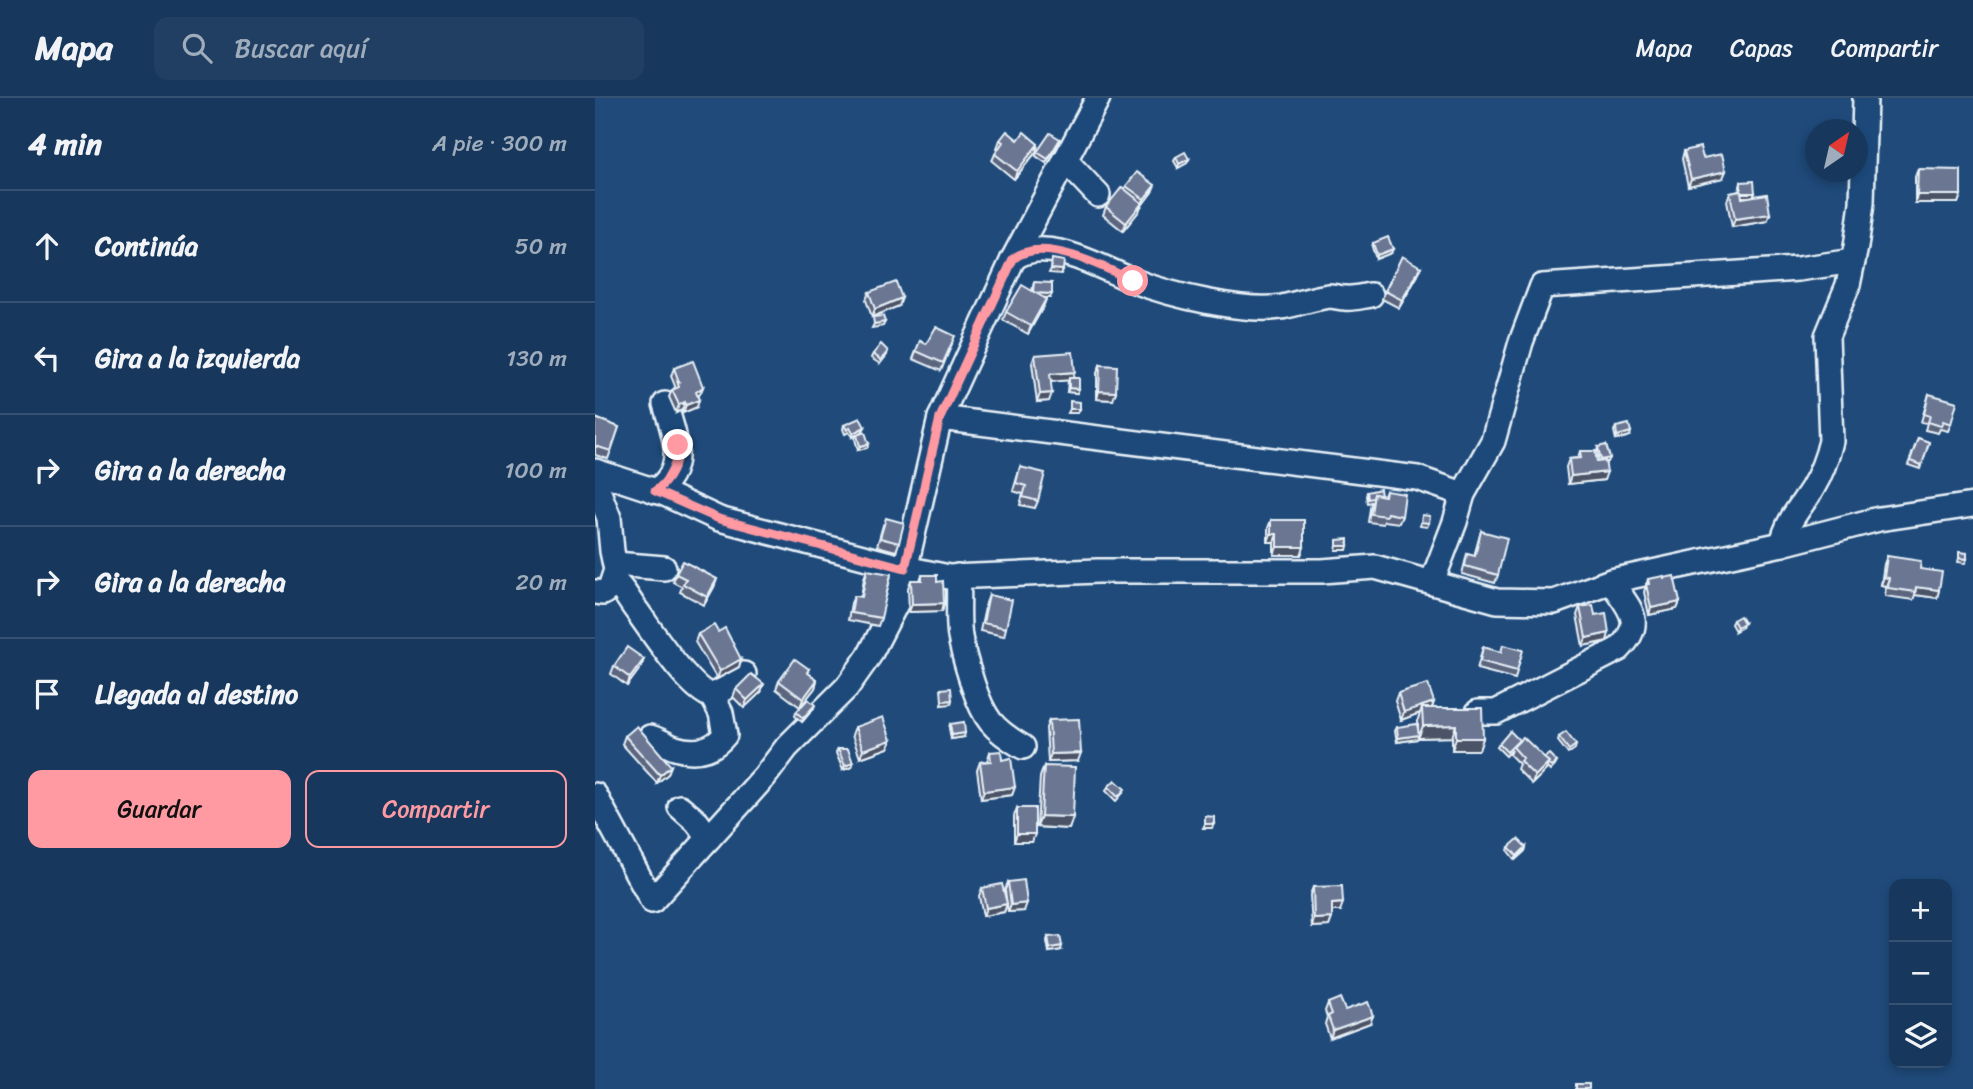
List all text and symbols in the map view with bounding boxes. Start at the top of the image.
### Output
search box [154,17,644,80]
text: Mapa [35,19,112,77]
text: Buscar aquí [234,25,367,71]
text: Mapa [1636,27,1692,69]
text: Capas [1730,27,1793,69]
text: Compartir [1831,27,1938,69]
icon: search [178,29,216,67]
text: 4 min [28,117,102,171]
north arrow [1805,119,1868,182]
text: A pie · 300 m [432,123,567,164]
text: Continúa [95,223,198,269]
text: 50 m [515,226,567,267]
icon: ahead [28,227,66,265]
route start [1117,265,1148,296]
text: Gira a la izquierda [95,335,300,381]
text: 130 m [506,338,567,379]
icon: left [28,339,66,377]
route end [662,429,693,460]
text: Gira a la derecha [95,447,286,493]
text: 100 m [504,450,567,491]
icon: right [28,451,66,489]
text: Gira a la derecha [95,559,286,605]
text: 20 m [516,562,567,603]
icon: right [28,563,66,601]
text: Llegada al destino [95,671,298,717]
icon: arrive [28,675,66,713]
button: Guardar [28,770,291,848]
button: Compartir [305,770,567,848]
map controls [1889,879,1952,1068]
button: + [1889,879,1952,942]
button: − [1889,942,1952,1005]
button: layers [1889,1005,1952,1068]

